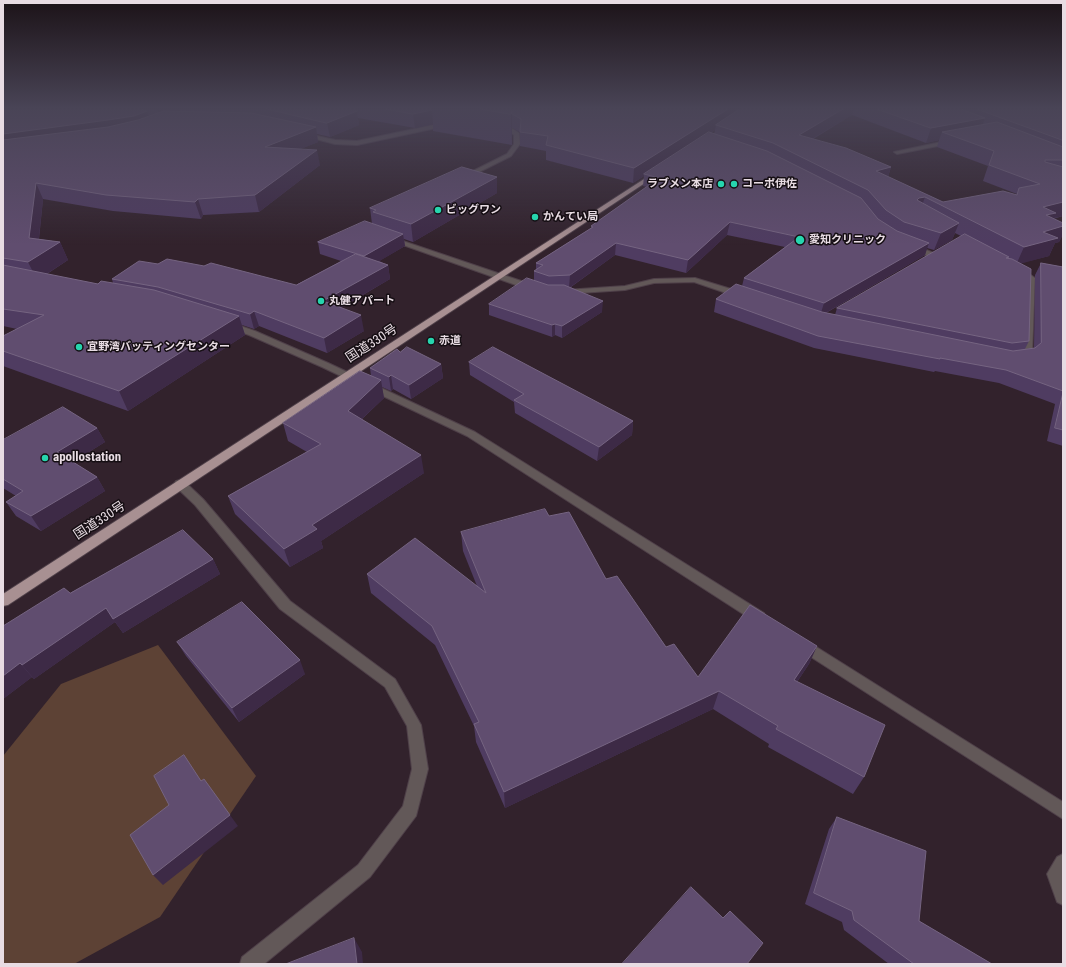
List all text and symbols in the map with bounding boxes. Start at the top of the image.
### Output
place label: ラブメン本店 [647,177,713,191]
place label: コーポ伊佐 [742,177,797,191]
marker: ラブメン本店 [716,179,726,189]
marker: コーポ伊佐 [729,179,739,189]
place label: ビッグワン [446,203,501,217]
marker: ビッグワン [433,205,443,215]
place label: かんてい局 [543,210,598,224]
marker: かんてい局 [530,212,540,222]
place label: 愛知クリニック [809,233,886,247]
marker: 愛知クリニック [794,234,806,246]
place label: 丸健アパート [329,294,395,308]
marker: 丸健アパート [316,296,326,306]
street label: 国道330号 [343,322,401,366]
place label: 赤道 [439,334,461,348]
marker: 赤道 [426,336,436,346]
place label: 宜野湾バッティングセンター [87,340,230,354]
marker: 宜野湾バッティングセンター [74,342,84,352]
place label: apollostation [53,450,121,466]
marker: apollostation [40,453,50,463]
street label: 国道330号 [71,499,129,543]

